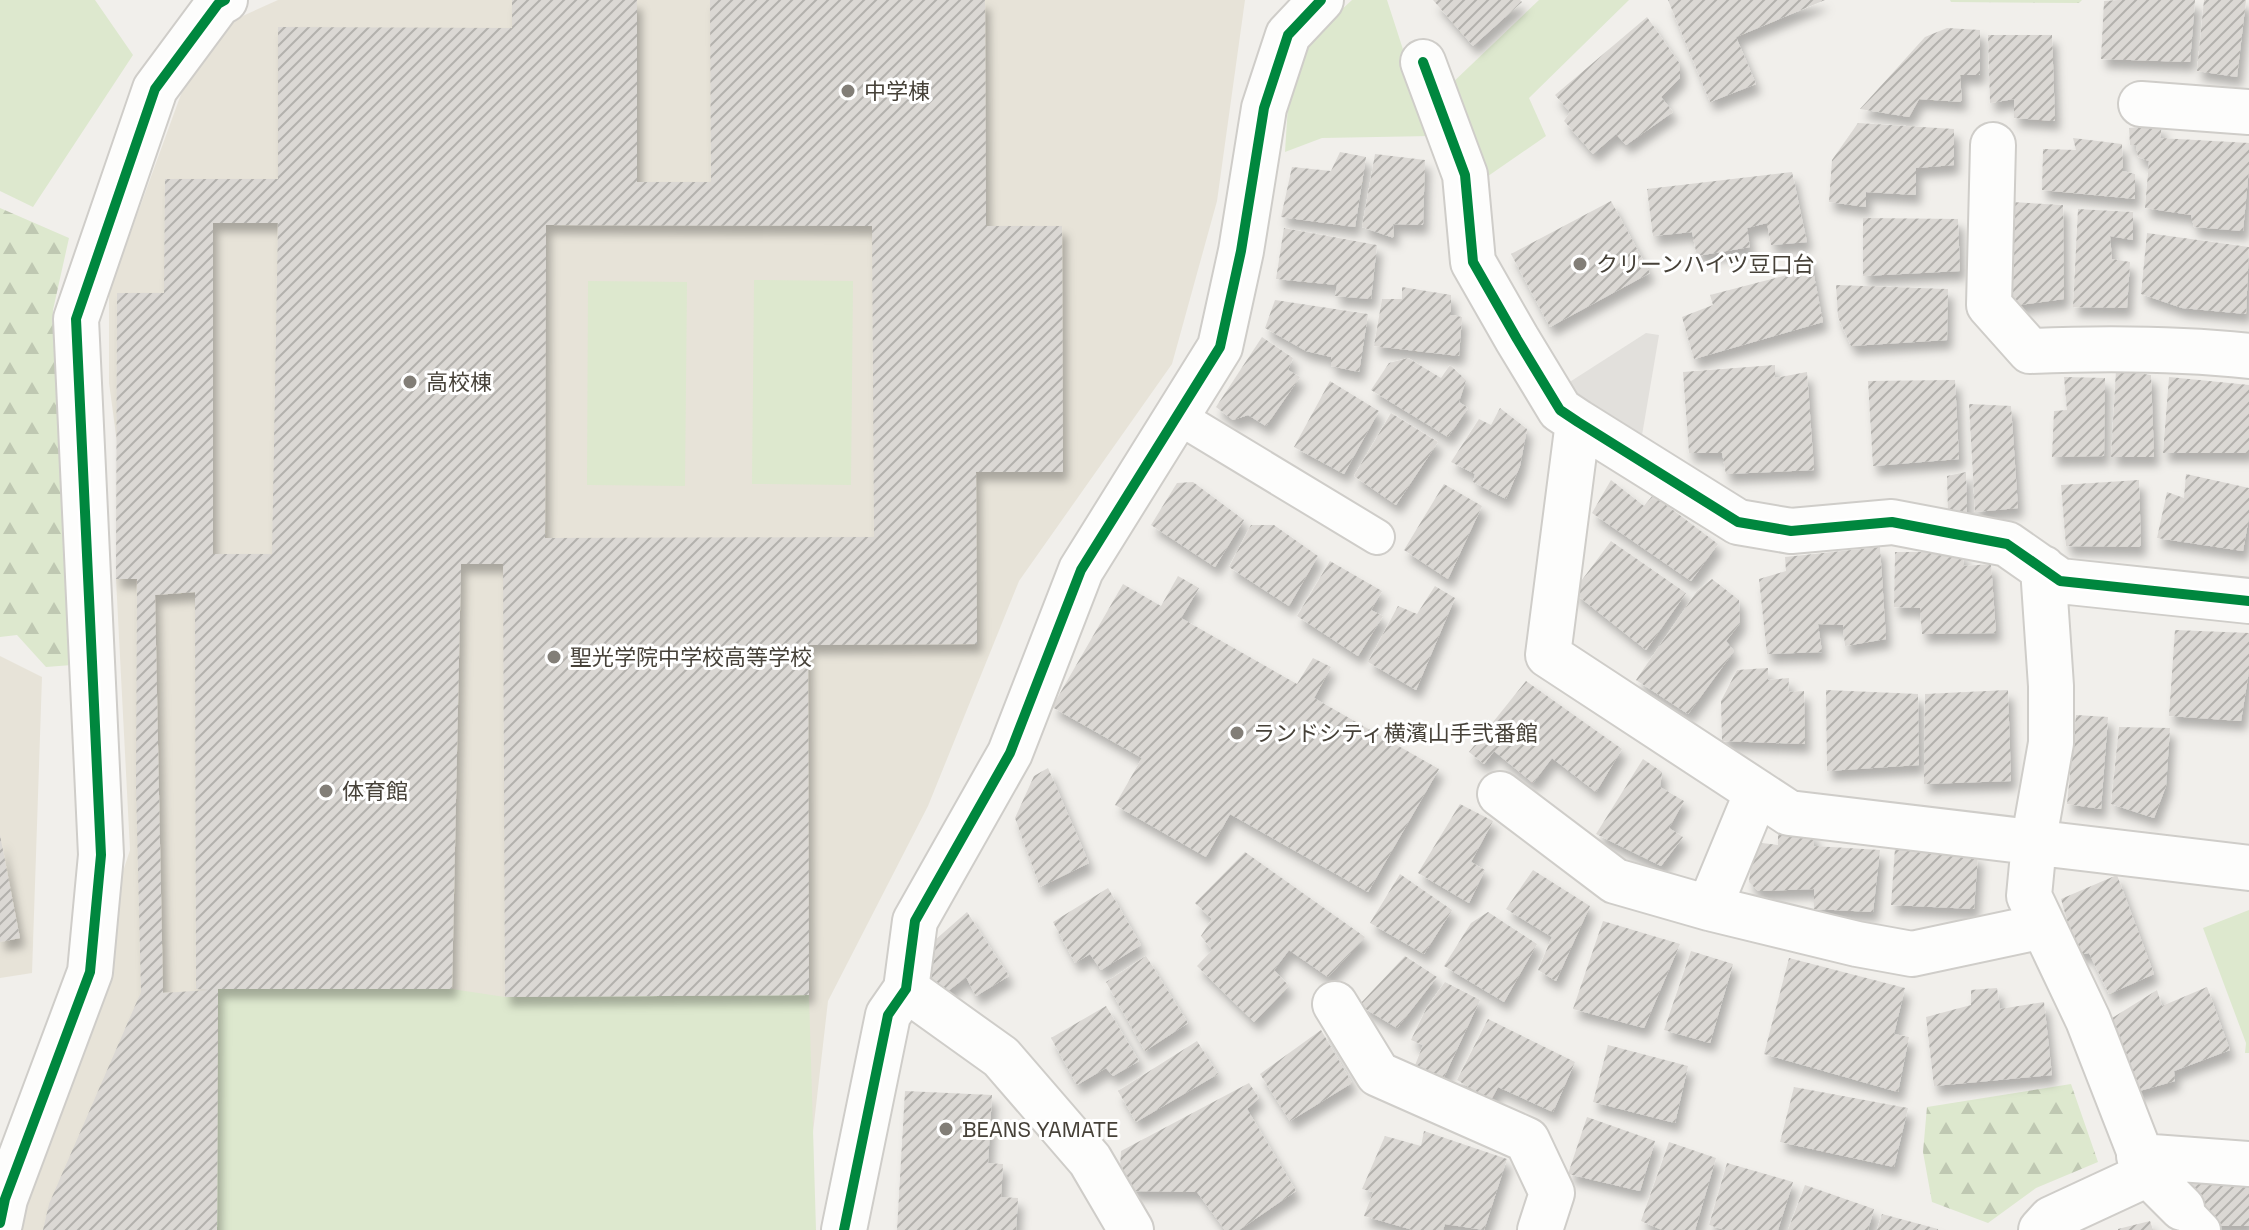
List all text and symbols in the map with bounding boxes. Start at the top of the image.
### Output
place label: 中学棟 [864,77,930,105]
marker: 中学棟 [839,82,857,100]
place label: クリーンハイツ豆口台 [1596,250,1814,278]
marker: クリーンハイツ豆口台 [1571,255,1589,273]
place label: 高校棟 [426,368,492,396]
marker: 高校棟 [401,373,419,391]
place label: 聖光学院中学校高等学校 [570,643,812,671]
marker: 聖光学院中学校高等学校 [545,648,563,666]
place label: ランドシティ横濱山手弐番館 [1253,719,1538,747]
marker: ランドシティ横濱山手弐番館 [1228,724,1246,742]
place label: 体育館 [342,777,408,805]
marker: 体育館 [317,782,335,800]
place label: BEANS YAMATE [962,1115,1118,1143]
marker: BEANS YAMATE [937,1120,955,1138]

